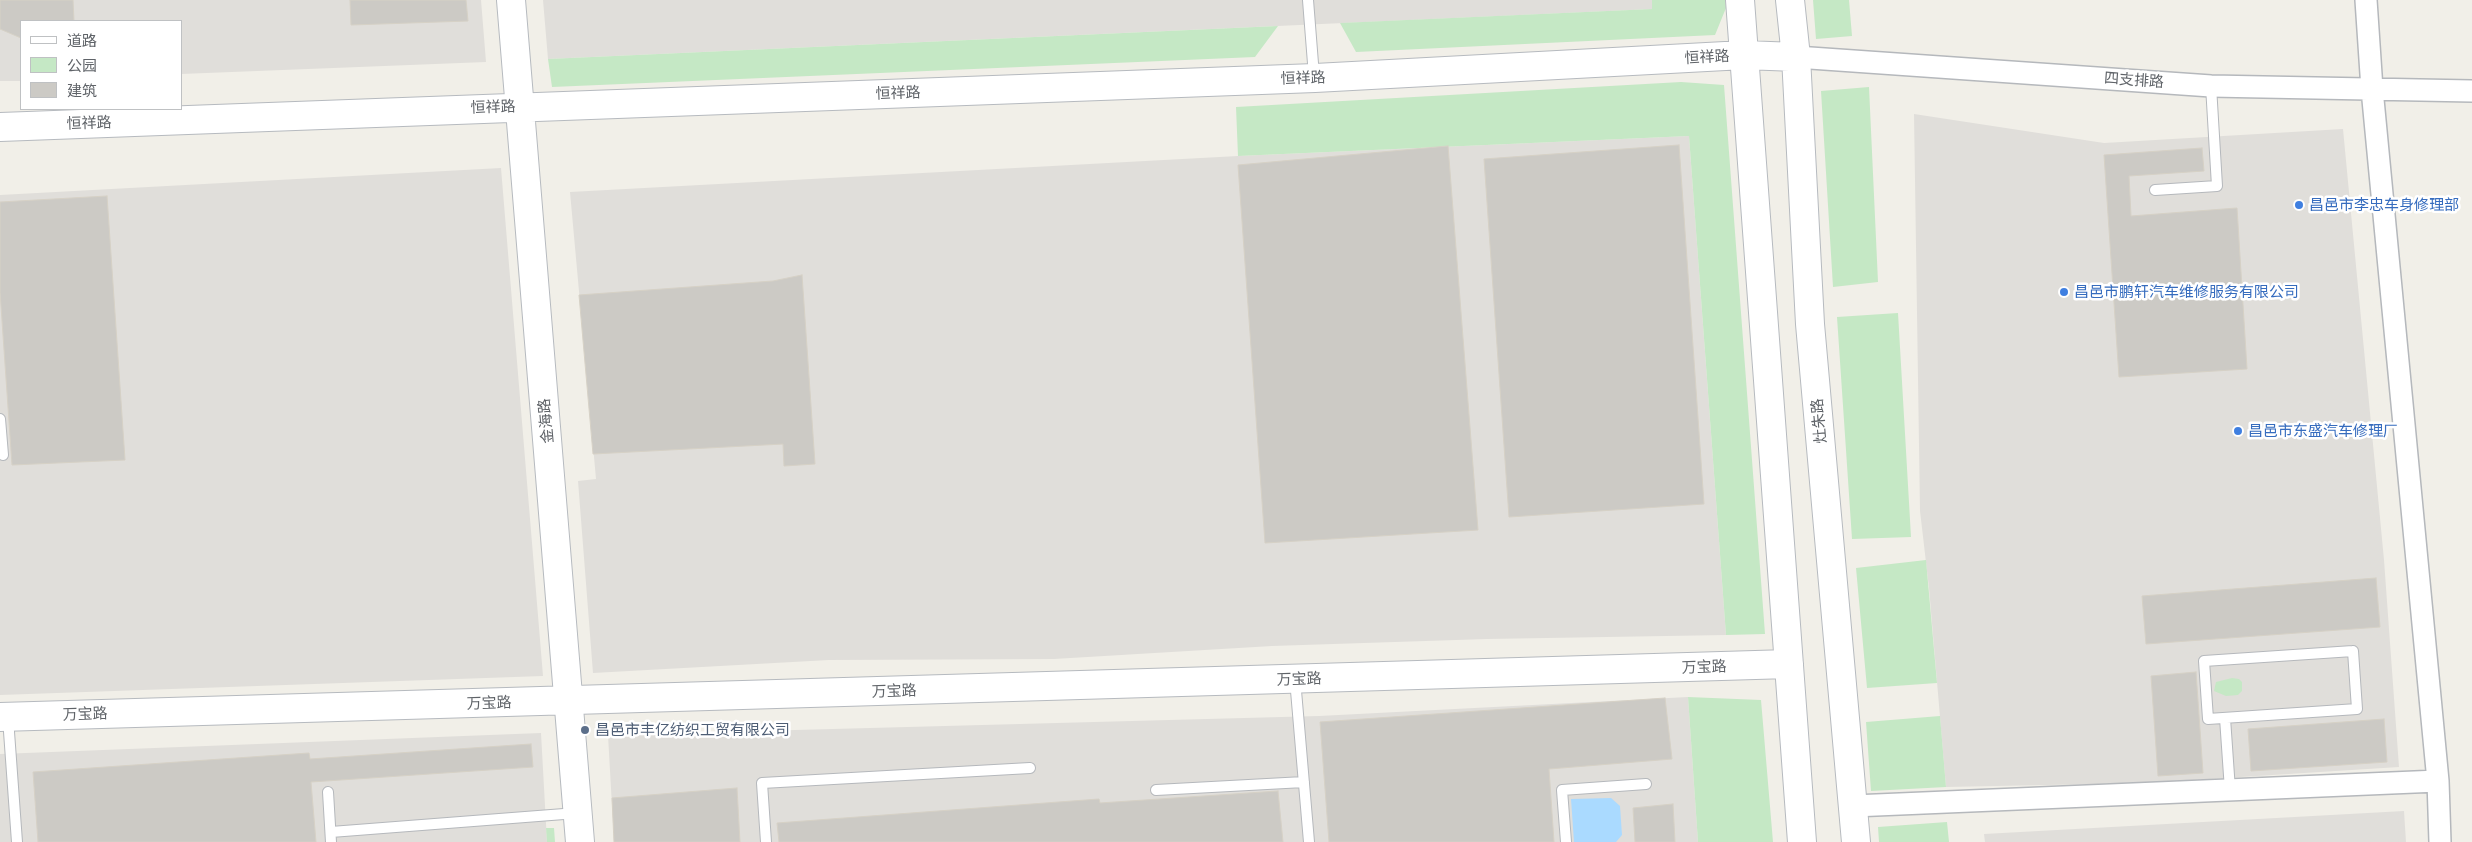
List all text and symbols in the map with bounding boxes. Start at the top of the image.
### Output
legend [20,20,182,110]
text: 道路 [67,32,97,49]
street label: 恒祥路 [1684,47,1730,67]
text: 公园 [67,57,97,74]
street label: 恒祥路 [1280,68,1326,88]
street label: 四支排路 [2103,69,2165,91]
text: 建筑 [67,82,97,99]
street label: 恒祥路 [875,83,921,103]
street label: 恒祥路 [470,97,516,117]
street label: 恒祥路 [66,113,112,133]
place label: 昌邑市李忠车身修理部 [2309,196,2459,214]
marker: 昌邑市李忠车身修理部 [2293,199,2305,211]
place label: 昌邑市鹏轩汽车维修服务有限公司 [2074,283,2299,301]
marker: 昌邑市鹏轩汽车维修服务有限公司 [2058,286,2070,298]
street label: 金海路 [535,398,557,444]
street label: 灶朱路 [1808,398,1830,444]
place label: 昌邑市东盛汽车修理厂 [2248,422,2398,440]
marker: 昌邑市东盛汽车修理厂 [2232,425,2244,437]
street label: 万宝路 [1681,657,1727,677]
street label: 万宝路 [1276,669,1322,689]
street label: 万宝路 [871,681,917,701]
street label: 万宝路 [466,693,512,713]
street label: 万宝路 [62,704,108,724]
place label: 昌邑市丰亿纺织工贸有限公司 [595,721,790,739]
marker: 昌邑市丰亿纺织工贸有限公司 [579,724,591,736]

